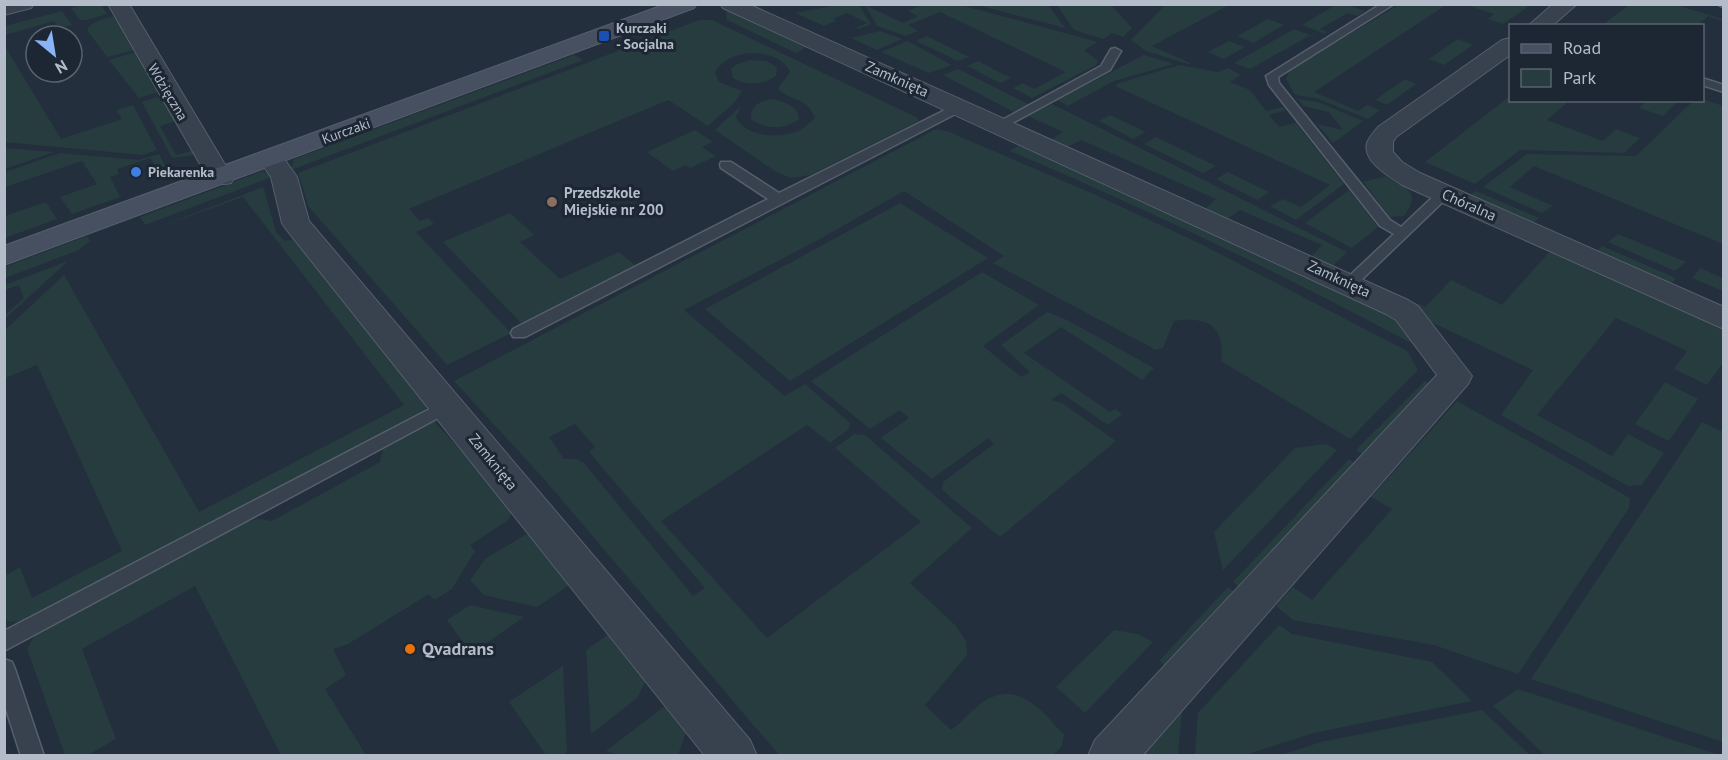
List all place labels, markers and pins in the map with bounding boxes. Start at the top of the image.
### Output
place label: Kurczaki - Socjalna [616,19,674,53]
marker: Kurczaki - Socjalna [597,29,611,43]
place label: Piekarenka [148,163,214,181]
marker: Piekarenka [129,165,143,179]
place label: Przedszkole Miejskie nr 200 [564,183,664,219]
marker: Przedszkole Miejskie nr 200 [545,195,559,209]
place label: Qvadrans [422,637,494,660]
marker: Qvadrans [403,642,417,656]

